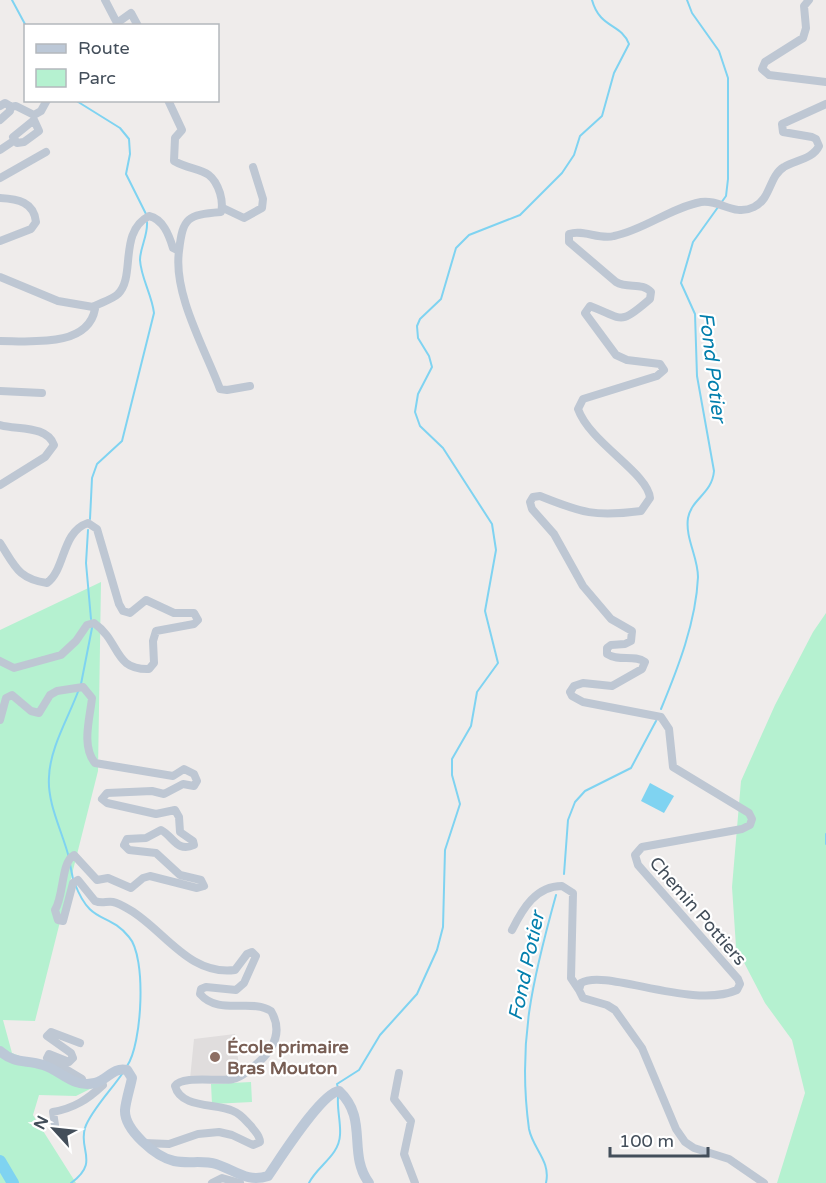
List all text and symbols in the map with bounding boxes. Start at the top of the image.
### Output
legend [24,24,219,102]
text: Route [78,37,130,59]
text: Parc [78,67,116,89]
water label: Fond Potier [693,311,731,426]
street label: Chemin Pottiers [645,852,751,970]
water label: Fond Potier [504,907,551,1023]
place label: École primaire Bras Mouton [227,1036,349,1079]
marker: École primaire Bras Mouton [208,1050,222,1064]
north arrow [24,1099,84,1159]
text: N [30,1112,53,1133]
scale bar [610,1120,708,1158]
text: 100 m [619,1130,674,1152]

